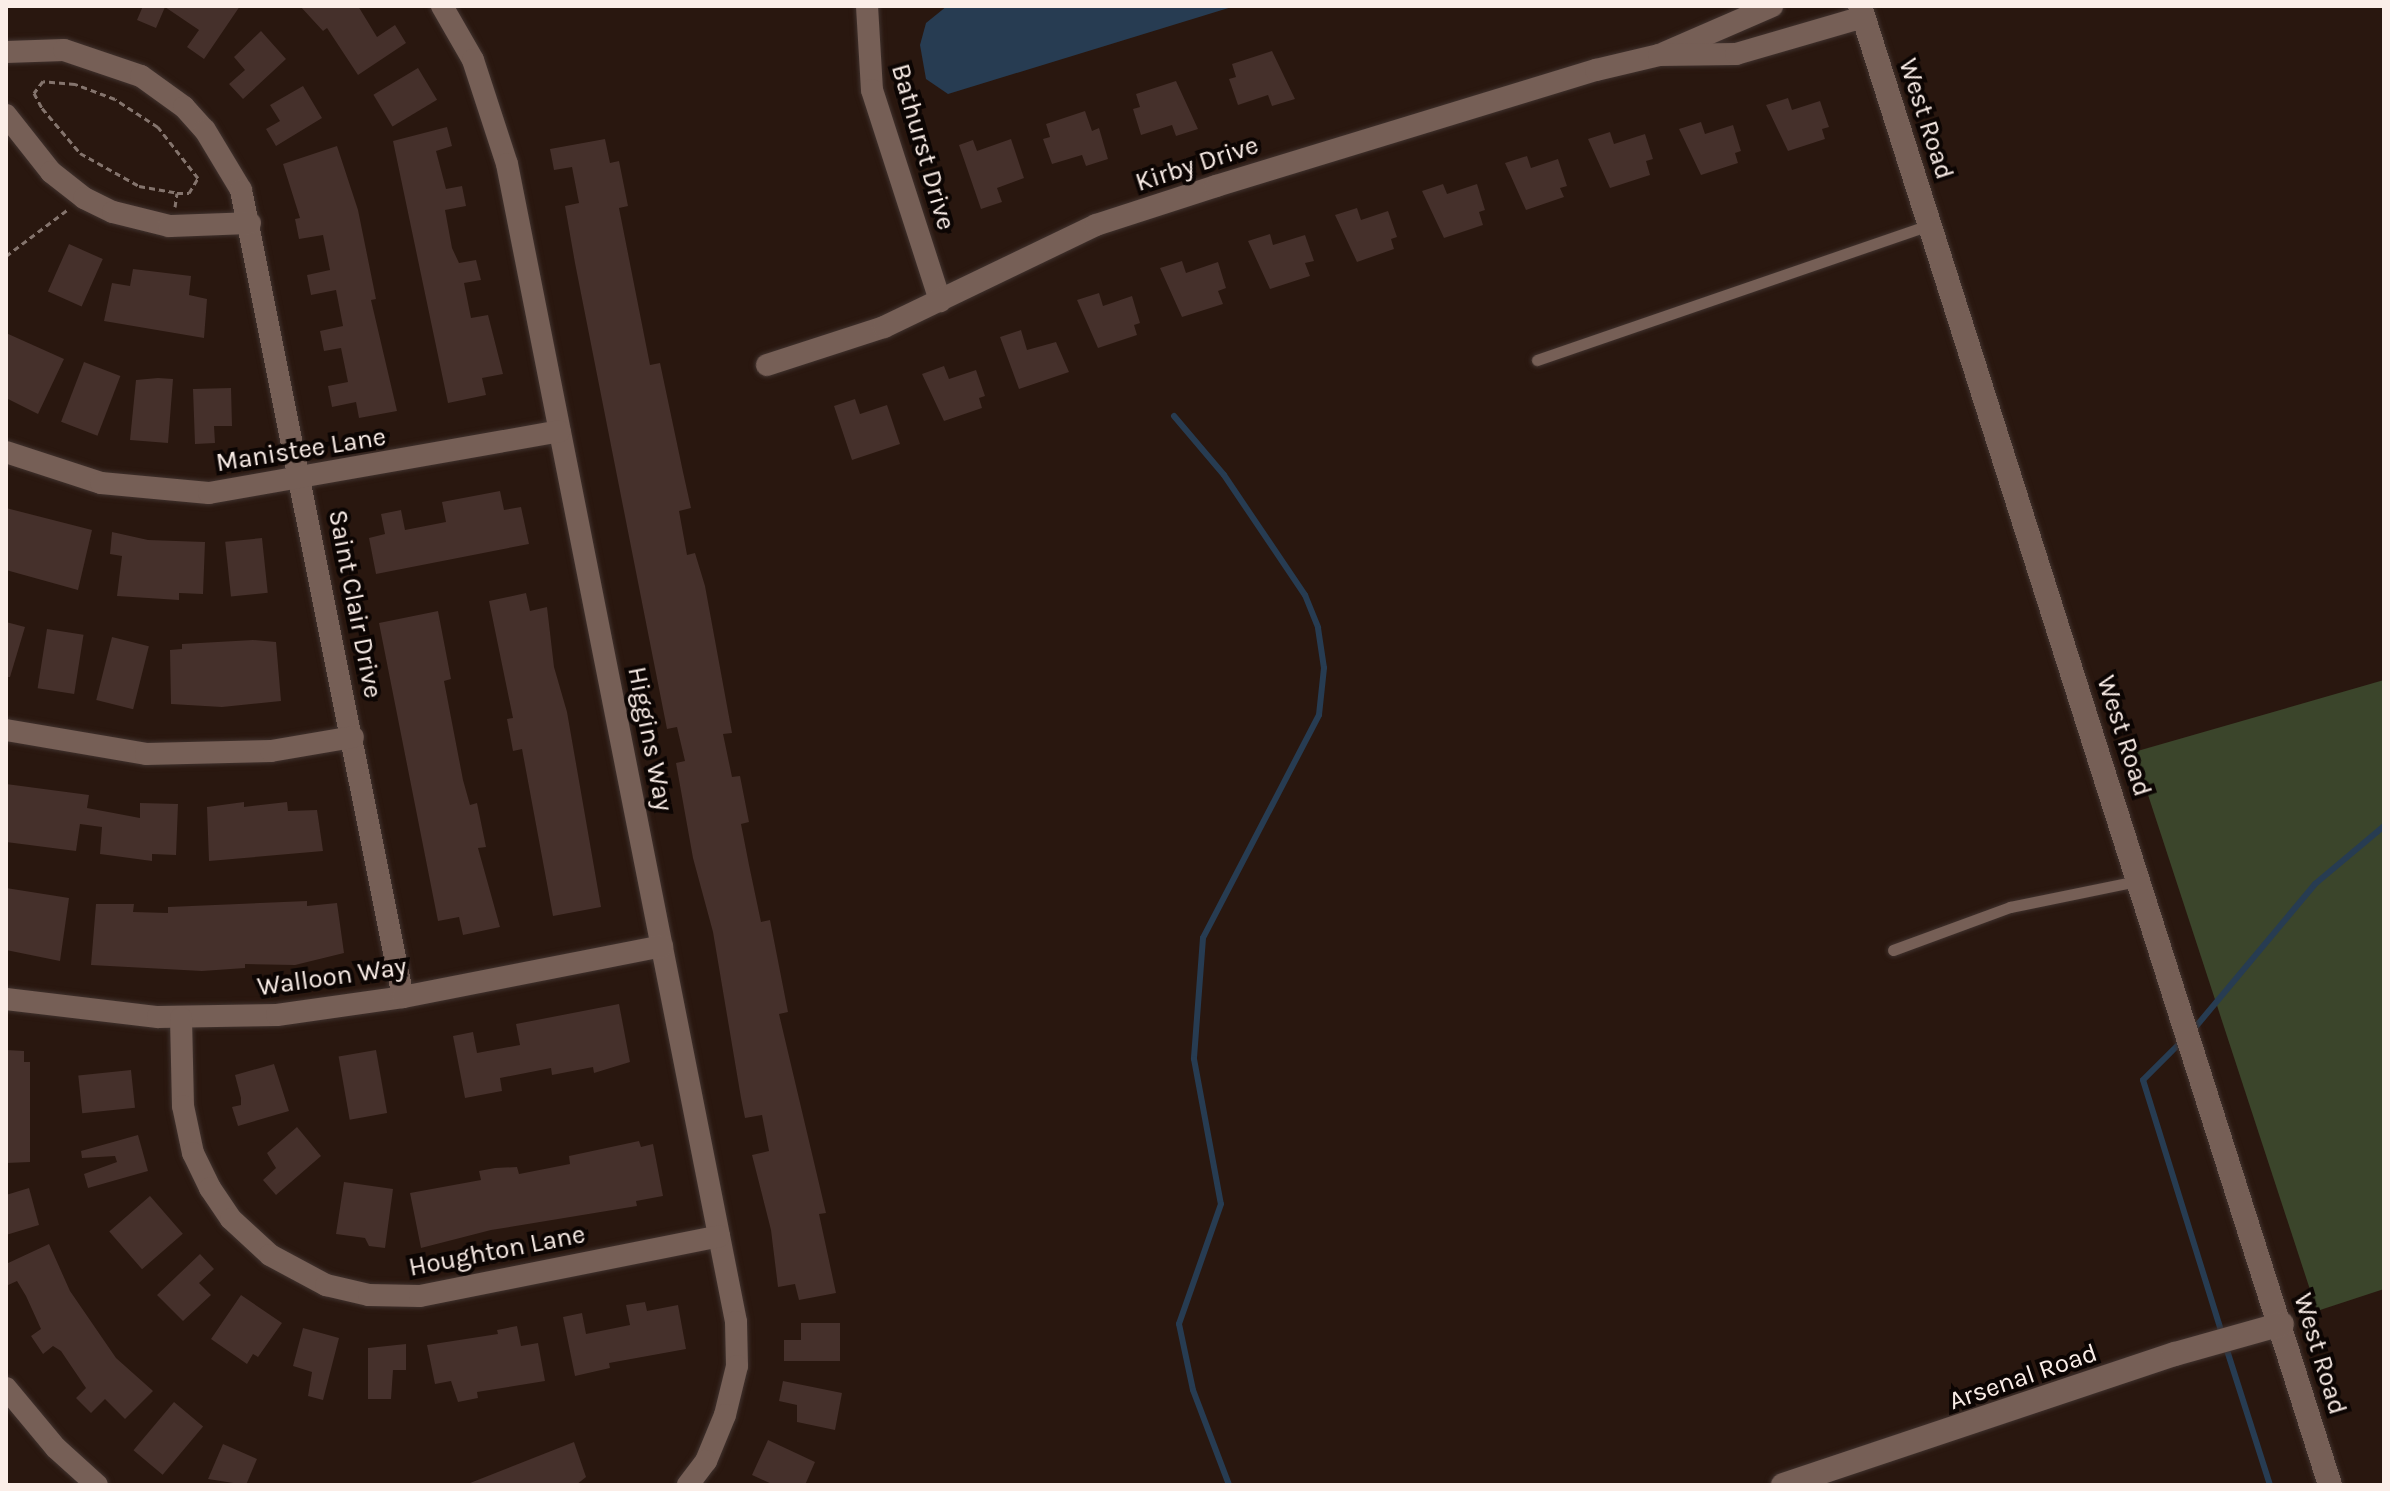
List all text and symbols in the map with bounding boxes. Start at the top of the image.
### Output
street label: West Road [1892,55,1960,183]
street label: Bathurst Drive [884,60,962,234]
street label: Kirby Drive [1132,129,1262,199]
street label: Manistee Lane [214,421,388,479]
street label: Saint Clair Drive [321,507,389,701]
street label: Higgins Way [621,664,679,814]
street label: West Road [2090,672,2158,800]
street label: Walloon Way [255,951,409,1003]
street label: Houghton Lane [406,1219,588,1283]
street label: West Road [2287,1290,2353,1418]
street label: Arsenal Road [1945,1337,2101,1417]

